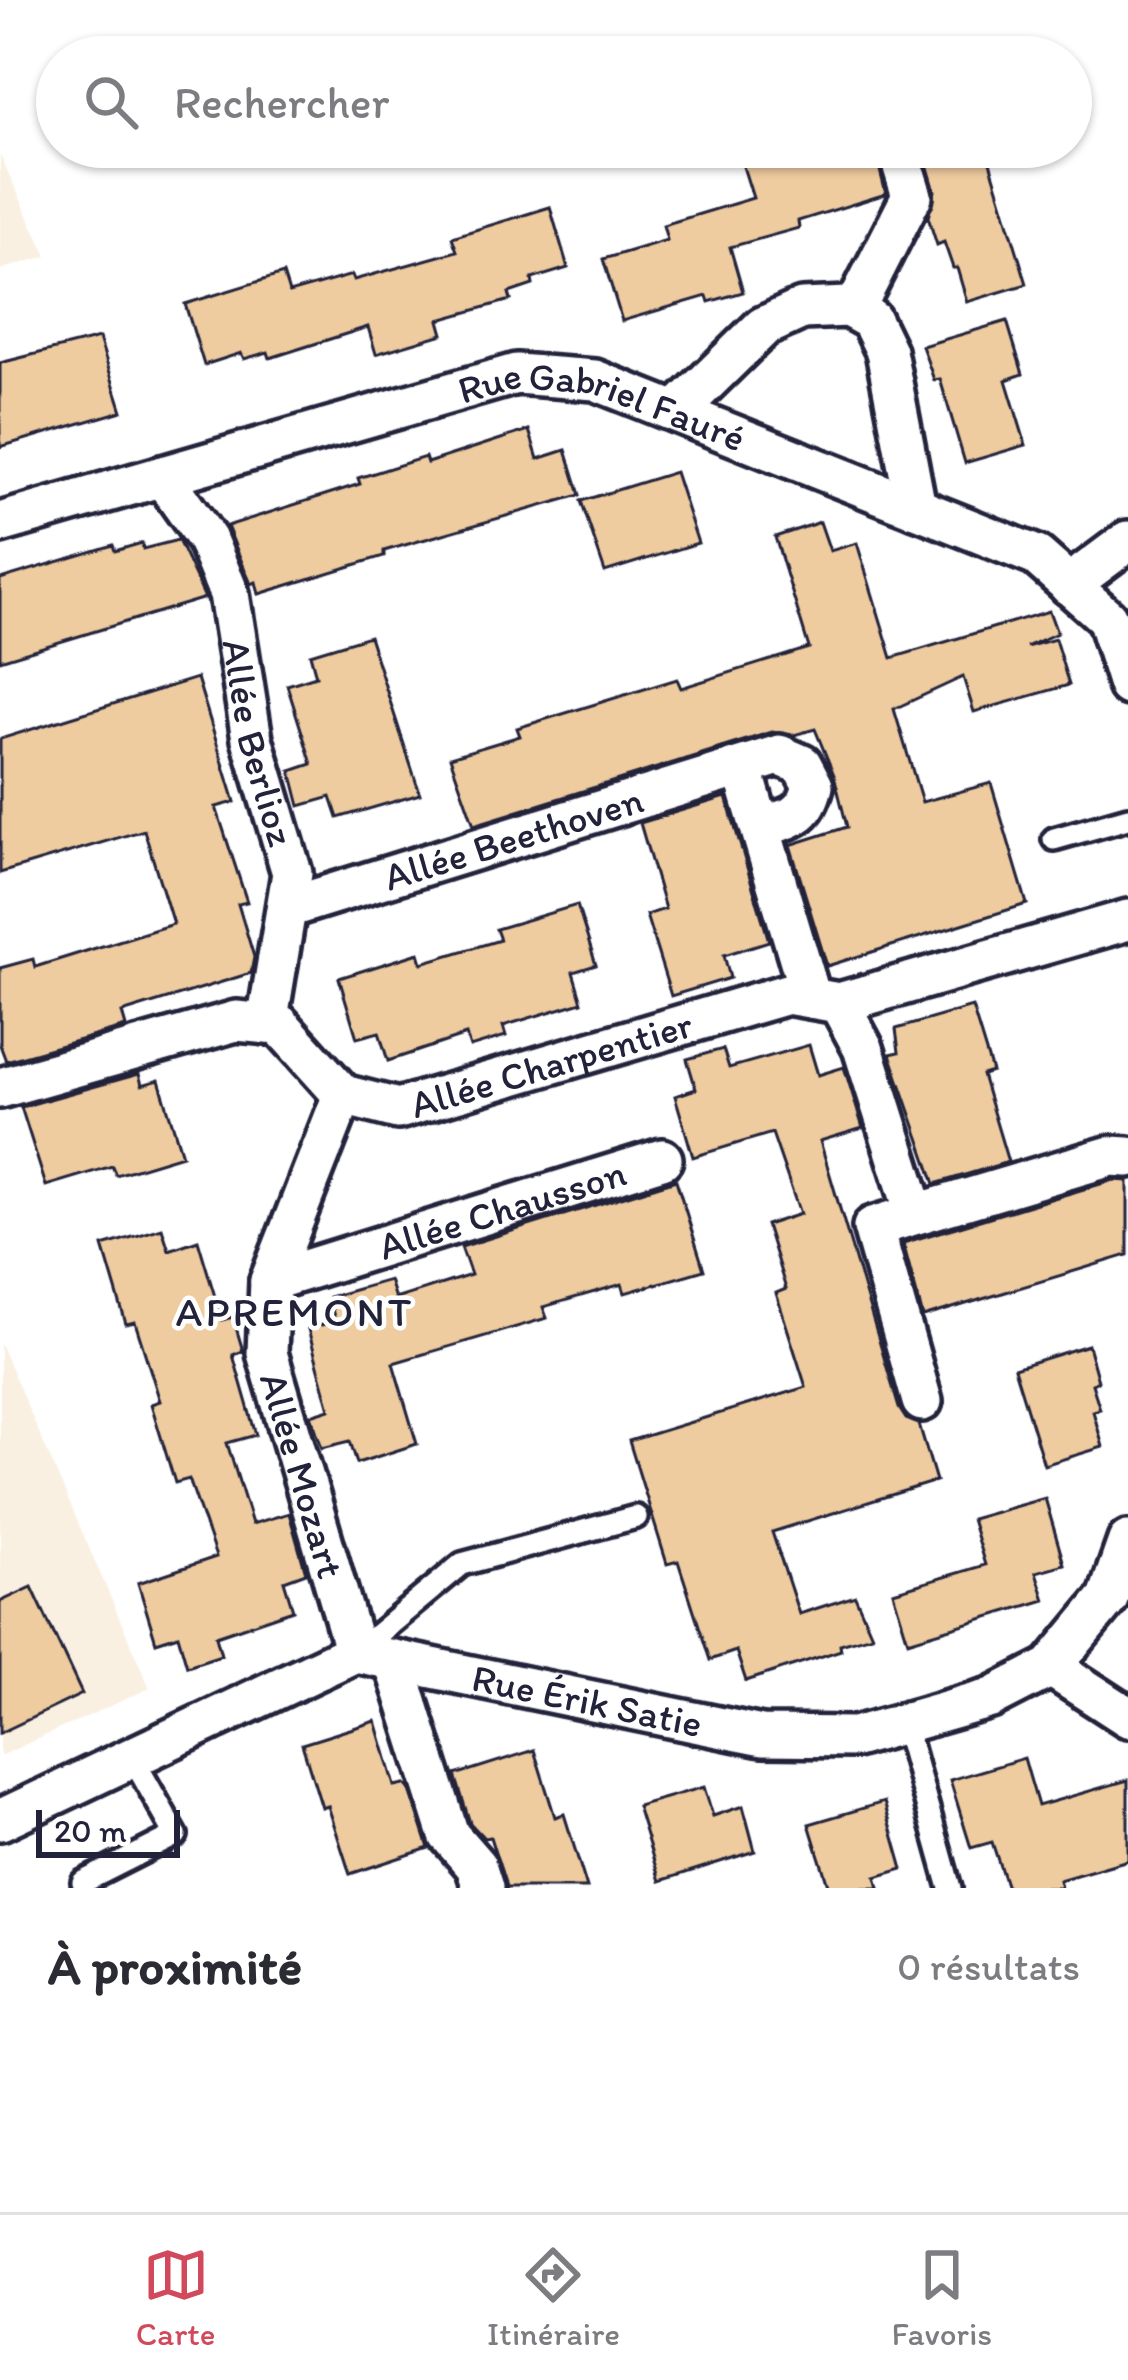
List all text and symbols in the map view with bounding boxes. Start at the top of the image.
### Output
search box [36,36,1092,168]
icon: search [78,69,144,135]
text: Rechercher [174,75,389,129]
street label: Rue Gabriel Fauré [452,351,752,462]
street label: Allée Berlioz [212,636,306,852]
street label: Allée Beethoven [378,776,649,900]
street label: Allée Charpentier [405,1000,698,1128]
street label: Allée Chausson [373,1149,632,1270]
district label: APREMONT [176,1286,414,1337]
street label: Allée Mozart [250,1367,355,1583]
street label: Rue Érik Satie [468,1654,706,1747]
scale bar [36,1804,180,1857]
text: 20 m [54,1811,127,1850]
text: À proximité [48,1936,302,1997]
text: 0 résultats [897,1943,1080,1990]
tab: Carte [136,2242,215,2353]
tab: Itinéraire [487,2242,620,2353]
tab: Favoris [892,2242,992,2353]

